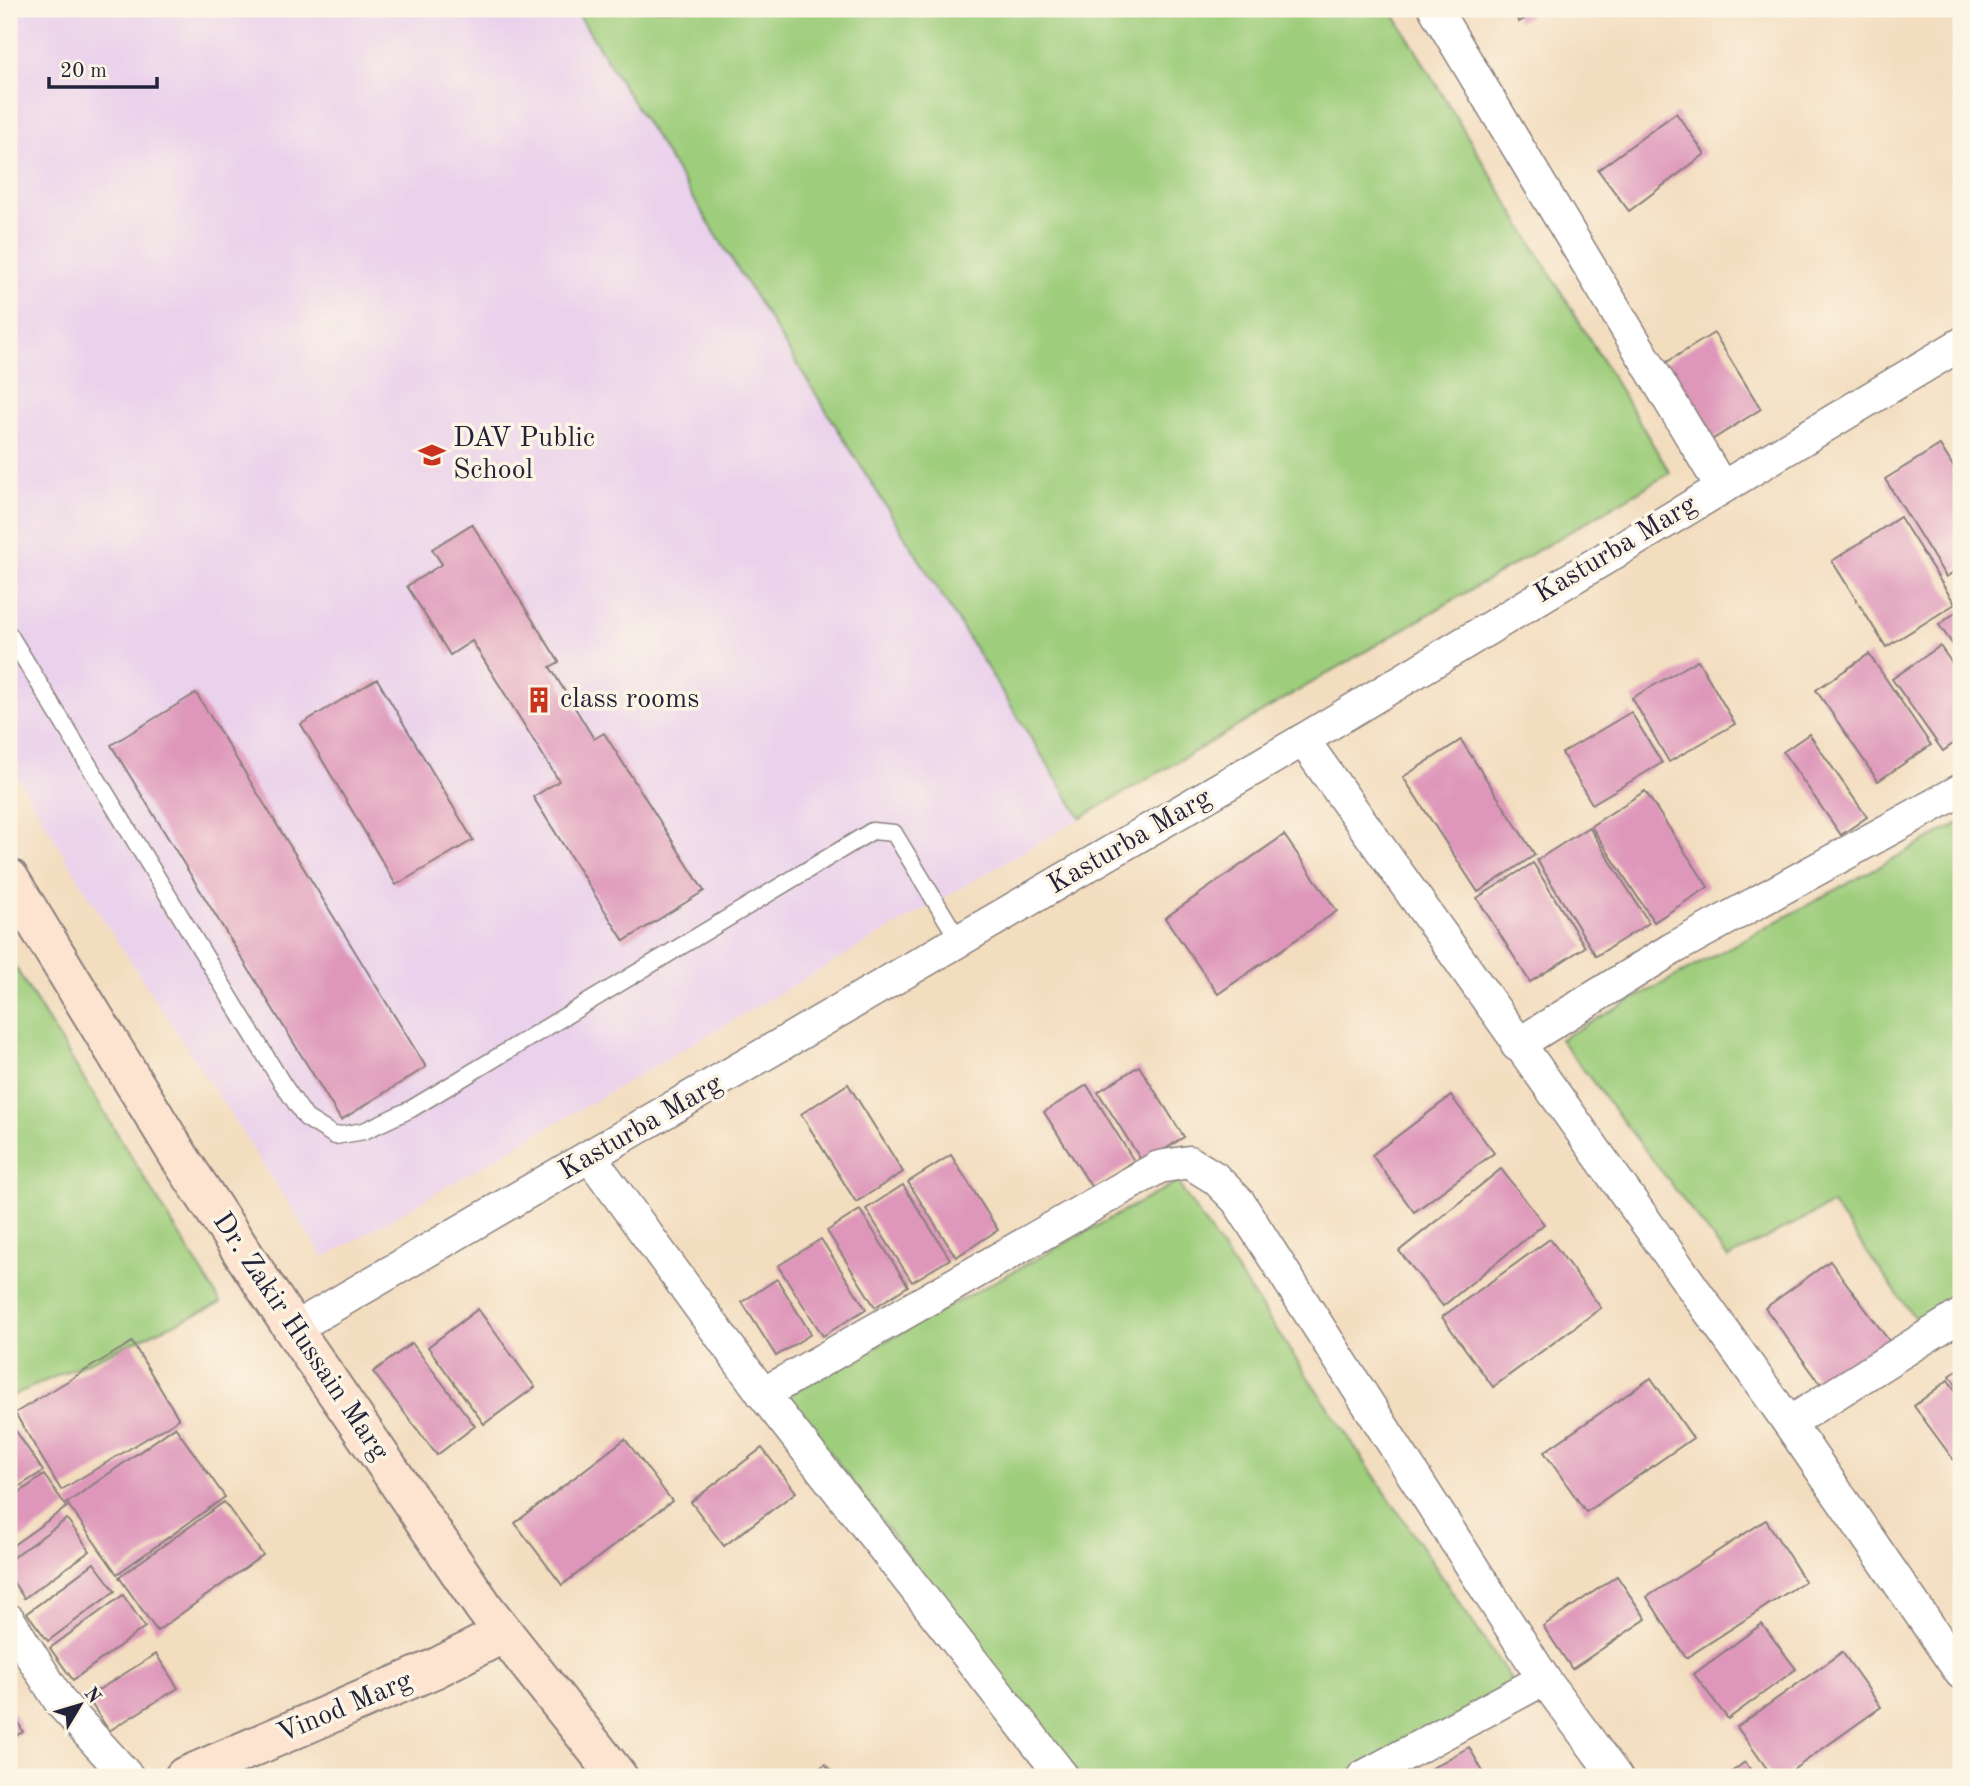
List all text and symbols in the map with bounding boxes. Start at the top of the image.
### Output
scale bar [49,46,158,90]
text: 20 m [60,61,107,82]
place label: DAV Public School [453,425,595,485]
school or university icon: DAV Public School [417,440,447,470]
street label: Kasturba Marg [1530,491,1702,609]
building icon: class rooms [524,685,554,715]
place label: class rooms [560,686,699,714]
street label: Kasturba Marg [1044,784,1216,900]
street label: Kasturba Marg [555,1070,727,1186]
street label: Dr. Zakir Hussain Marg [207,1208,393,1466]
street label: Vinod Marg [274,1667,416,1749]
north arrow [46,1670,116,1740]
text: N [79,1684,104,1708]

